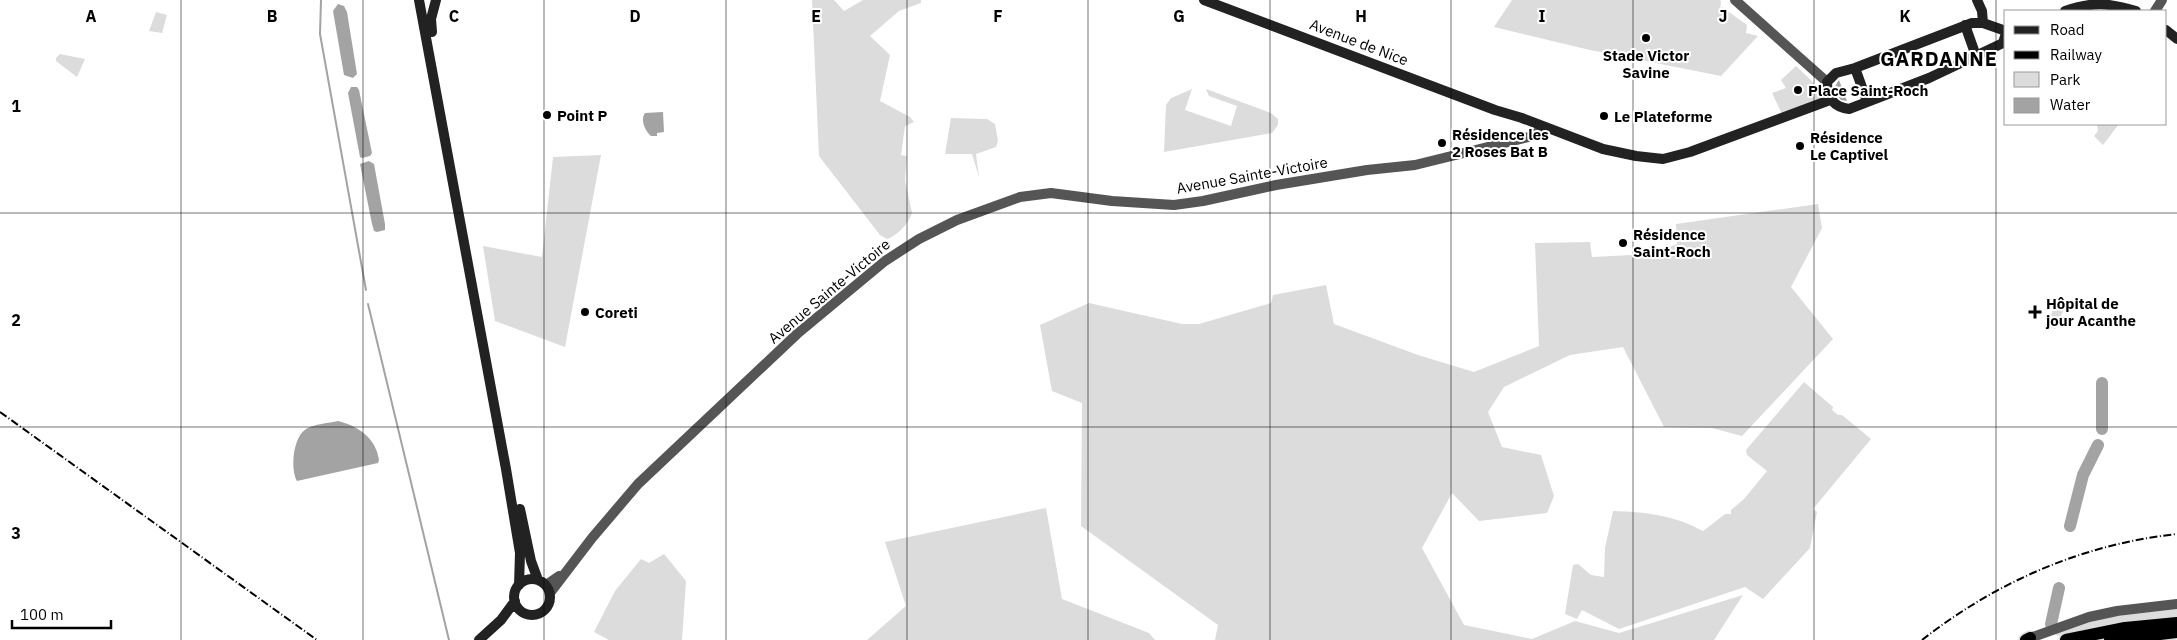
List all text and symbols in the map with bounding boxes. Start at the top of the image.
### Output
text: A [86,6,97,26]
text: B [267,6,278,26]
text: C [449,6,459,26]
text: D [629,6,641,26]
text: E [811,6,821,26]
text: F [993,6,1003,26]
text: G [1173,6,1185,26]
text: H [1355,6,1367,26]
text: I [1539,6,1546,26]
text: J [1719,6,1727,26]
text: K [1899,6,1911,26]
legend [2004,10,2167,125]
street label: Avenue de Nice [1307,14,1411,70]
text: Road [2050,20,2085,39]
marker: Stade Victor Savine [1640,32,1652,44]
district label: GARDANNE [1880,45,1998,72]
text: Railway [2050,45,2103,64]
place label: Stade Victor Savine [1603,46,1689,82]
text: Park [2050,70,2080,89]
place label: Place Saint-Roch [1808,81,1928,100]
marker: Place Saint-Roch [1792,84,1804,96]
text: Water [2050,95,2091,114]
text: 1 [11,96,21,116]
place label: Point P [557,106,608,125]
place label: Le Plateforme [1614,107,1712,126]
marker: Point P [541,109,553,121]
marker: Le Plateforme [1598,110,1610,122]
place label: Résidence les 2 Roses Bat B [1452,125,1549,161]
place label: Résidence Le Captivel [1810,128,1889,164]
marker: Résidence les 2 Roses Bat B [1436,137,1448,149]
marker: Résidence Le Captivel [1794,140,1806,152]
street label: Avenue Sainte-Victoire [1175,152,1329,198]
place label: Résidence Saint-Roch [1633,225,1711,261]
street label: Avenue Sainte-Victoire [764,234,894,348]
marker: Résidence Saint-Roch [1617,237,1629,249]
place label: Hôpital de jour Acanthe [2045,294,2136,330]
place label: Coreti [595,303,638,322]
marker: Hôpital de jour Acanthe [2028,305,2042,319]
marker: Coreti [579,306,591,318]
text: 2 [11,310,21,330]
text: 3 [11,523,21,543]
scale bar [12,598,111,630]
text: 100 m [20,605,64,624]

